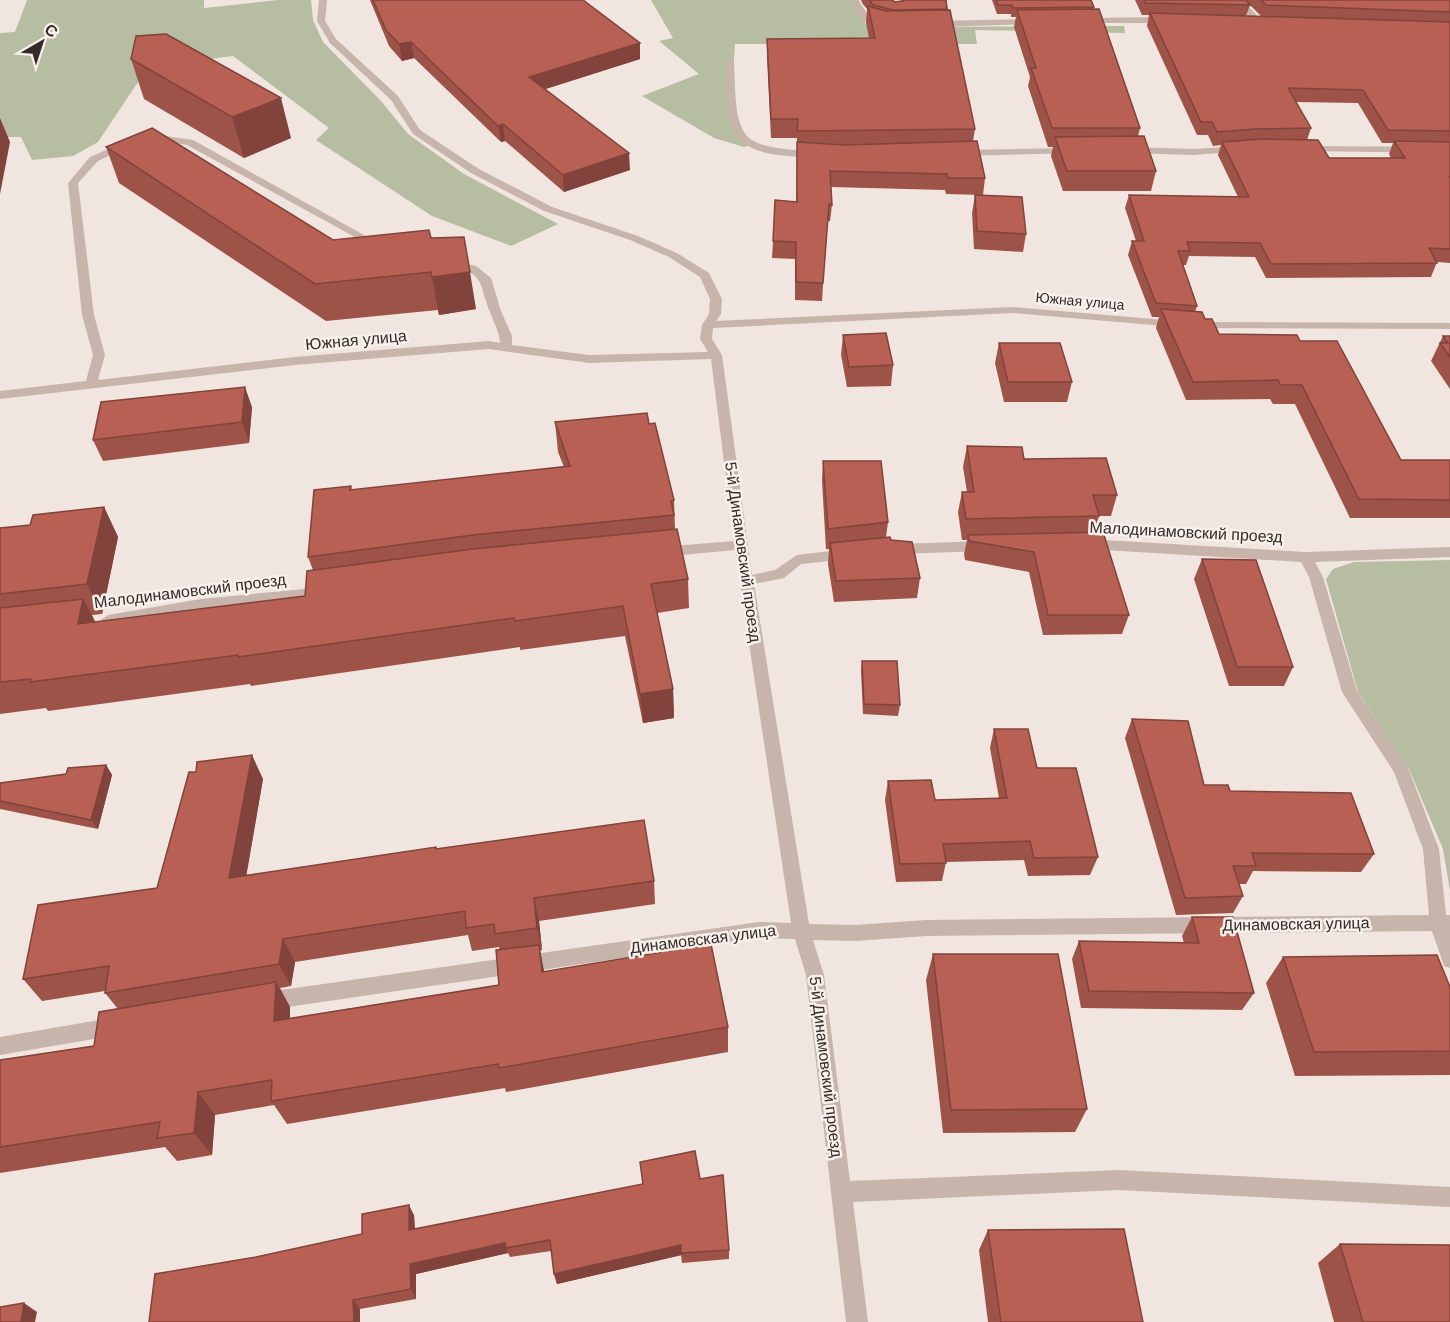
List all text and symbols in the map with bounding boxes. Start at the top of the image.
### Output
north arrow [12,12,72,72]
text: С [41,20,61,41]
street label: Южная улица [1035,289,1125,313]
street label: Южная улица [305,327,407,353]
street label: 5-й Динамовский проезд [722,461,764,644]
street label: Малодинамовский проезд [1089,518,1284,546]
street label: Малодинамовский проезд [93,571,288,611]
street label: Динамовская улица [1222,914,1370,934]
street label: Динамовская улица [629,922,777,956]
street label: 5-й Динамовский проезд [806,976,846,1159]

